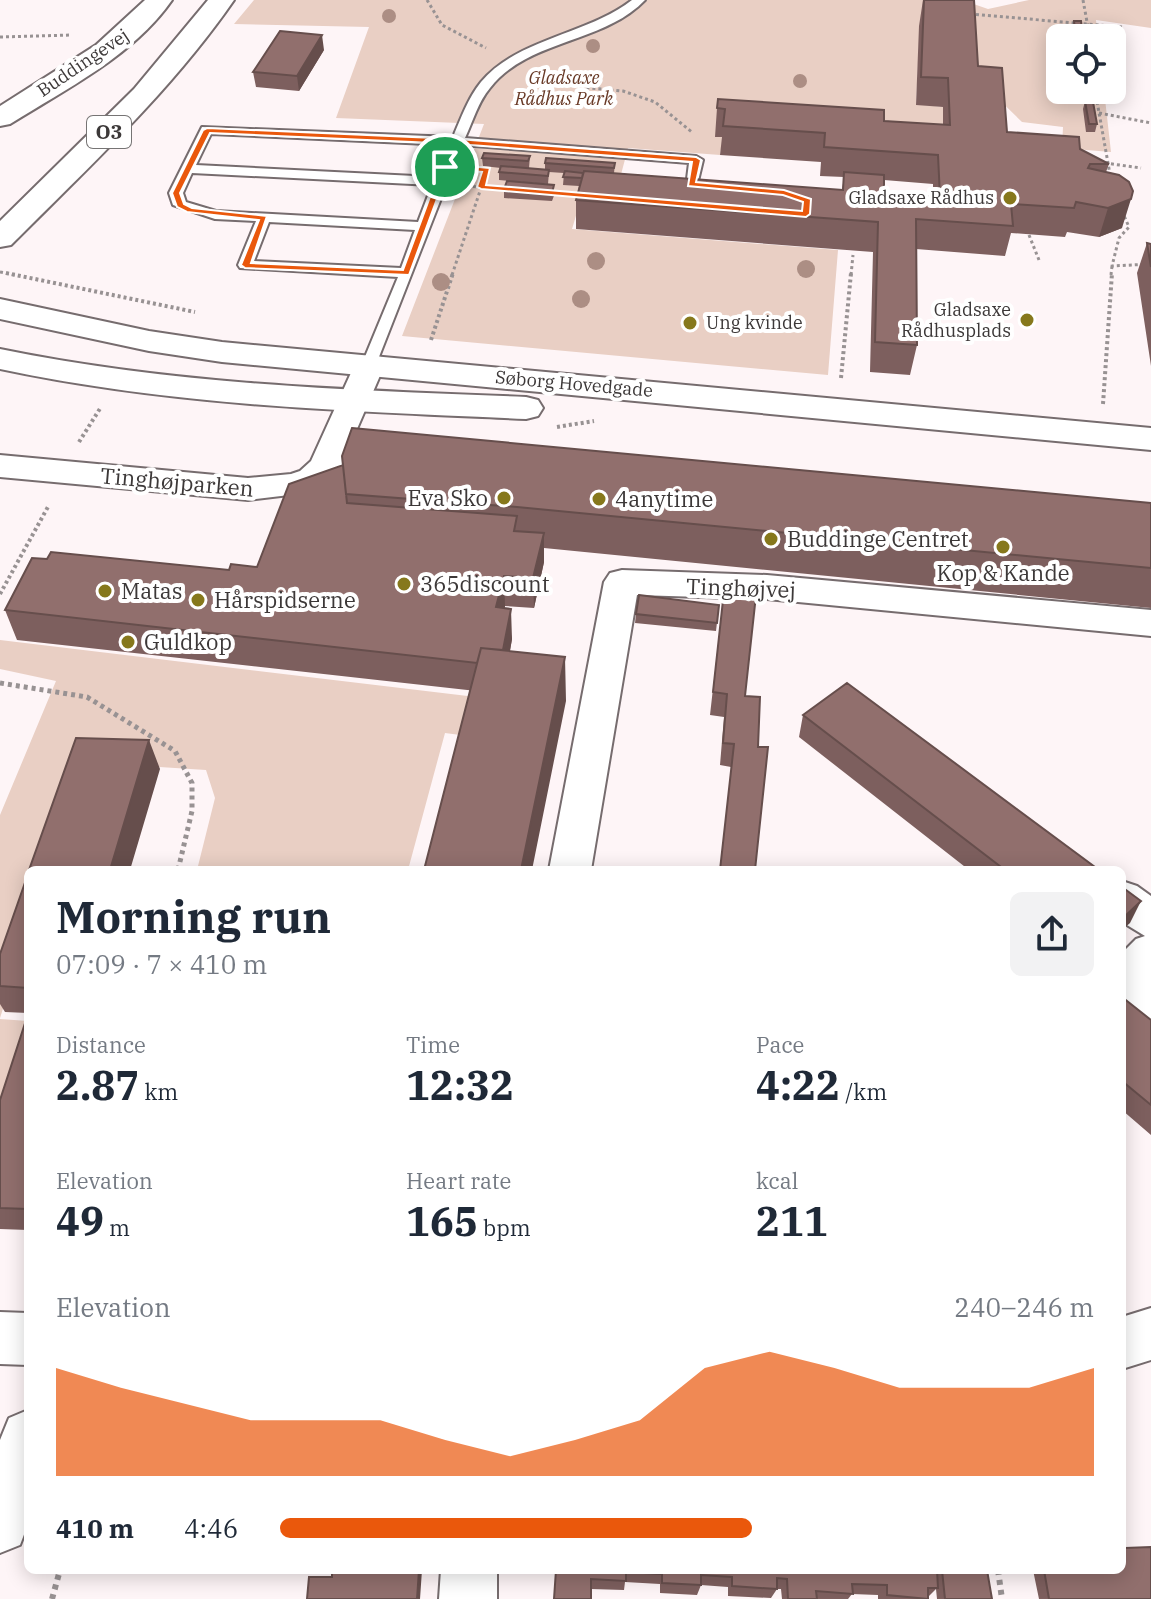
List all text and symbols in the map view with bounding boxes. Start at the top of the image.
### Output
street label: Buddingevej [32,23,133,102]
map controls [1046,24,1126,104]
button: locate [1046,24,1126,104]
park label: Gladsaxe Rådhus Park [514,66,614,110]
road number: O3 [87,116,131,148]
pin [411,133,479,201]
icon: arrive [423,145,467,189]
place label: Gladsaxe Rådhus [849,186,994,209]
marker: Gladsaxe Rådhus [1001,189,1019,207]
place label: Gladsaxe Rådhusplads [901,298,1011,342]
place label: Ung kvinde [706,311,803,334]
marker: Gladsaxe Rådhusplads [1018,311,1036,329]
marker: Ung kvinde [681,314,699,332]
street label: Søborg Hovedgade [494,365,654,402]
street label: Tinghøjparken [99,460,255,503]
place label: Eva Sko [408,483,488,512]
place label: 4anytime [615,484,713,513]
marker: Eva Sko [495,489,513,507]
marker: 4anytime [590,490,608,508]
place label: Buddinge Centret [787,524,969,553]
marker: Buddinge Centret [762,530,780,548]
marker: Kop & Kande [994,538,1012,556]
place label: Kop & Kande [936,558,1070,587]
place label: 365discount [420,569,550,598]
street label: Tinghøjvej [685,571,797,604]
marker: 365discount [395,575,413,593]
place label: Matas [121,576,183,605]
marker: Matas [96,582,114,600]
place label: Hårspidserne [214,585,356,614]
marker: Hårspidserne [189,591,207,609]
place label: Guldkop [144,627,232,656]
marker: Guldkop [119,633,137,651]
text: Morning run [56,888,331,945]
button: share [1010,892,1094,976]
text: 07:09 · 7 × 410 m [56,947,267,981]
text: Distance [56,1030,146,1059]
text: Time [406,1030,460,1059]
text: Pace [756,1030,804,1059]
text: 2.87 [56,1059,139,1111]
text: 12:32 [406,1059,514,1111]
text: 4:22 [756,1059,840,1111]
text: km [139,1077,178,1106]
text: /km [840,1077,887,1106]
text: Elevation [56,1166,153,1195]
text: Heart rate [406,1166,511,1195]
text: kcal [756,1166,798,1195]
text: 49 [56,1195,104,1247]
text: 165 [406,1195,478,1247]
text: 211 [756,1195,828,1247]
text: m [104,1213,130,1242]
text: bpm [478,1213,531,1242]
text: Elevation [56,1290,171,1324]
text: 240–246 m [954,1290,1094,1324]
text: 410 m [56,1511,134,1545]
text: 4:46 [184,1511,238,1545]

